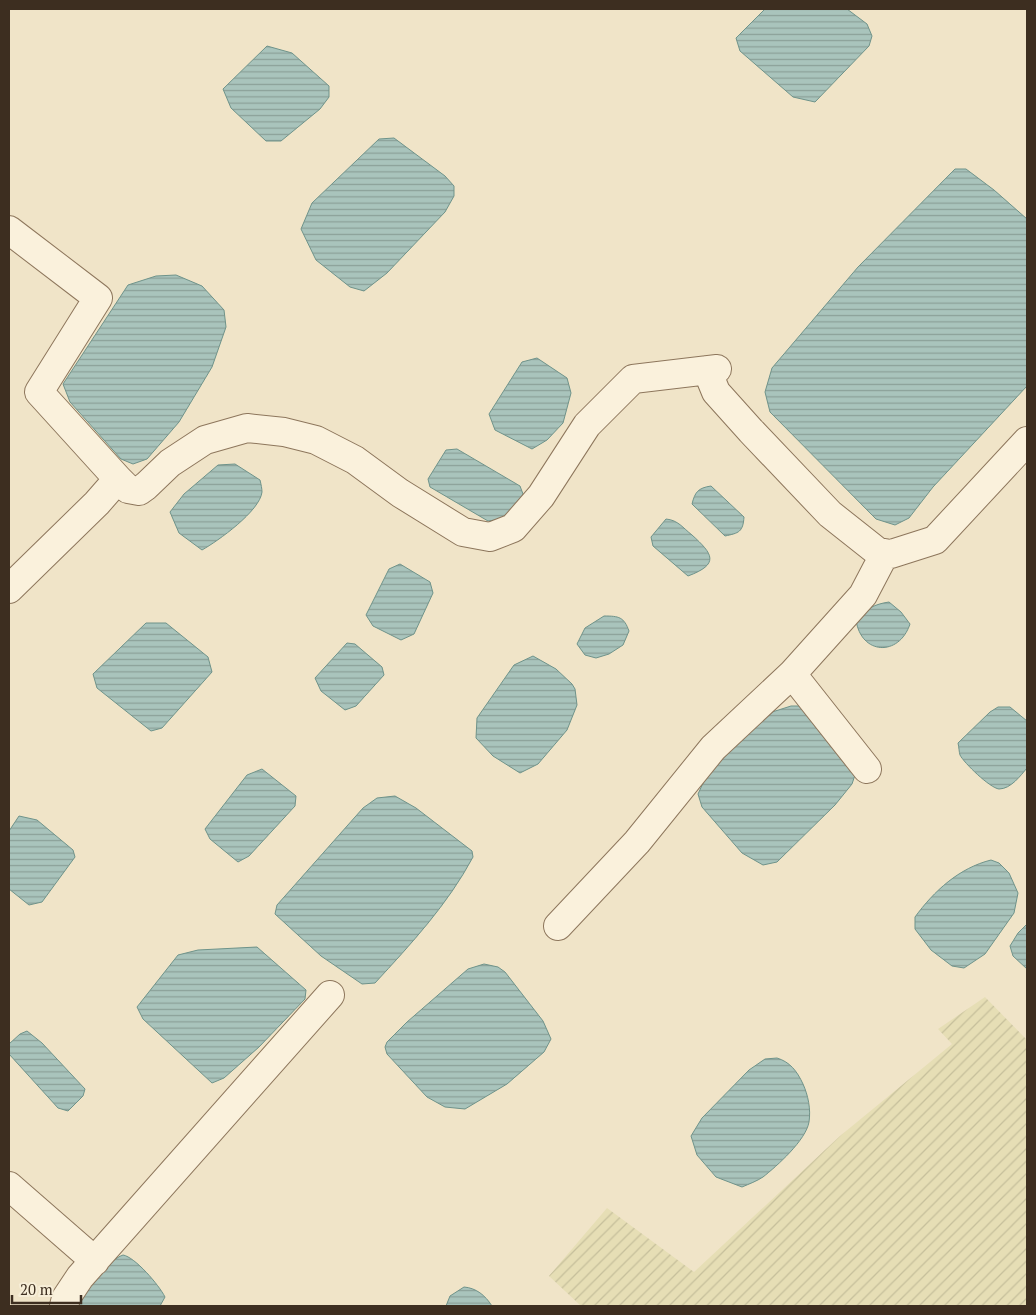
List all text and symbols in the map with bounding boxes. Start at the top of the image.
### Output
scale bar [12,1272,81,1304]
text: 20 m [20,1279,53,1299]

